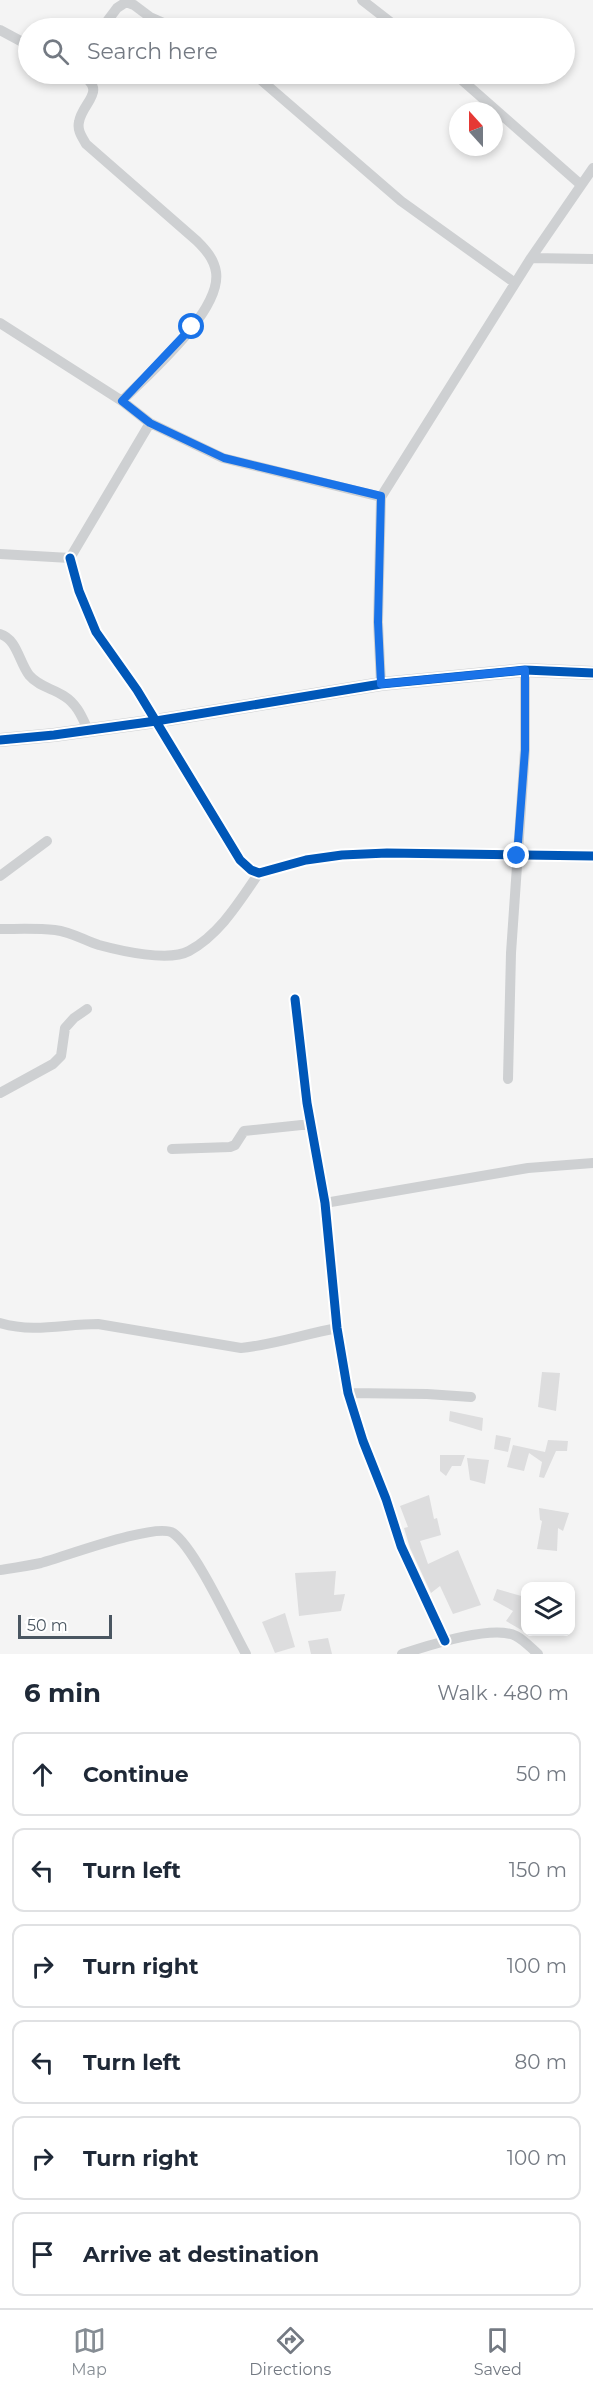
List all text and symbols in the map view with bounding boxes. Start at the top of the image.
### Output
search box [18,18,575,84]
icon: search [39,35,72,68]
text: Search here [87,38,218,65]
north arrow [449,102,503,156]
route start [178,313,204,339]
route end [503,842,529,868]
map controls [521,1582,575,1636]
button: layers [521,1582,575,1636]
scale bar [18,1612,112,1640]
text: 50 m [27,1616,68,1635]
text: 6 min [24,1677,101,1709]
text: Walk · 480 m [437,1681,569,1705]
icon: ahead [26,1758,59,1791]
text: Continue [83,1761,189,1788]
text: 50 m [516,1762,567,1786]
icon: left [26,1854,59,1887]
text: Turn left [83,1857,181,1884]
text: 150 m [509,1858,567,1882]
icon: right [26,1950,59,1983]
text: Turn right [83,1953,198,1980]
text: 100 m [507,1954,567,1978]
icon: left [26,2046,59,2079]
text: Turn left [83,2049,181,2076]
text: 80 m [515,2050,567,2074]
icon: right [26,2142,59,2175]
text: Turn right [83,2145,198,2172]
text: 100 m [507,2146,567,2170]
icon: arrive [26,2238,59,2271]
text: Arrive at destination [83,2241,319,2268]
tab: Map [71,2324,107,2379]
tab: Directions [249,2324,331,2379]
tab: Saved [474,2324,522,2379]

